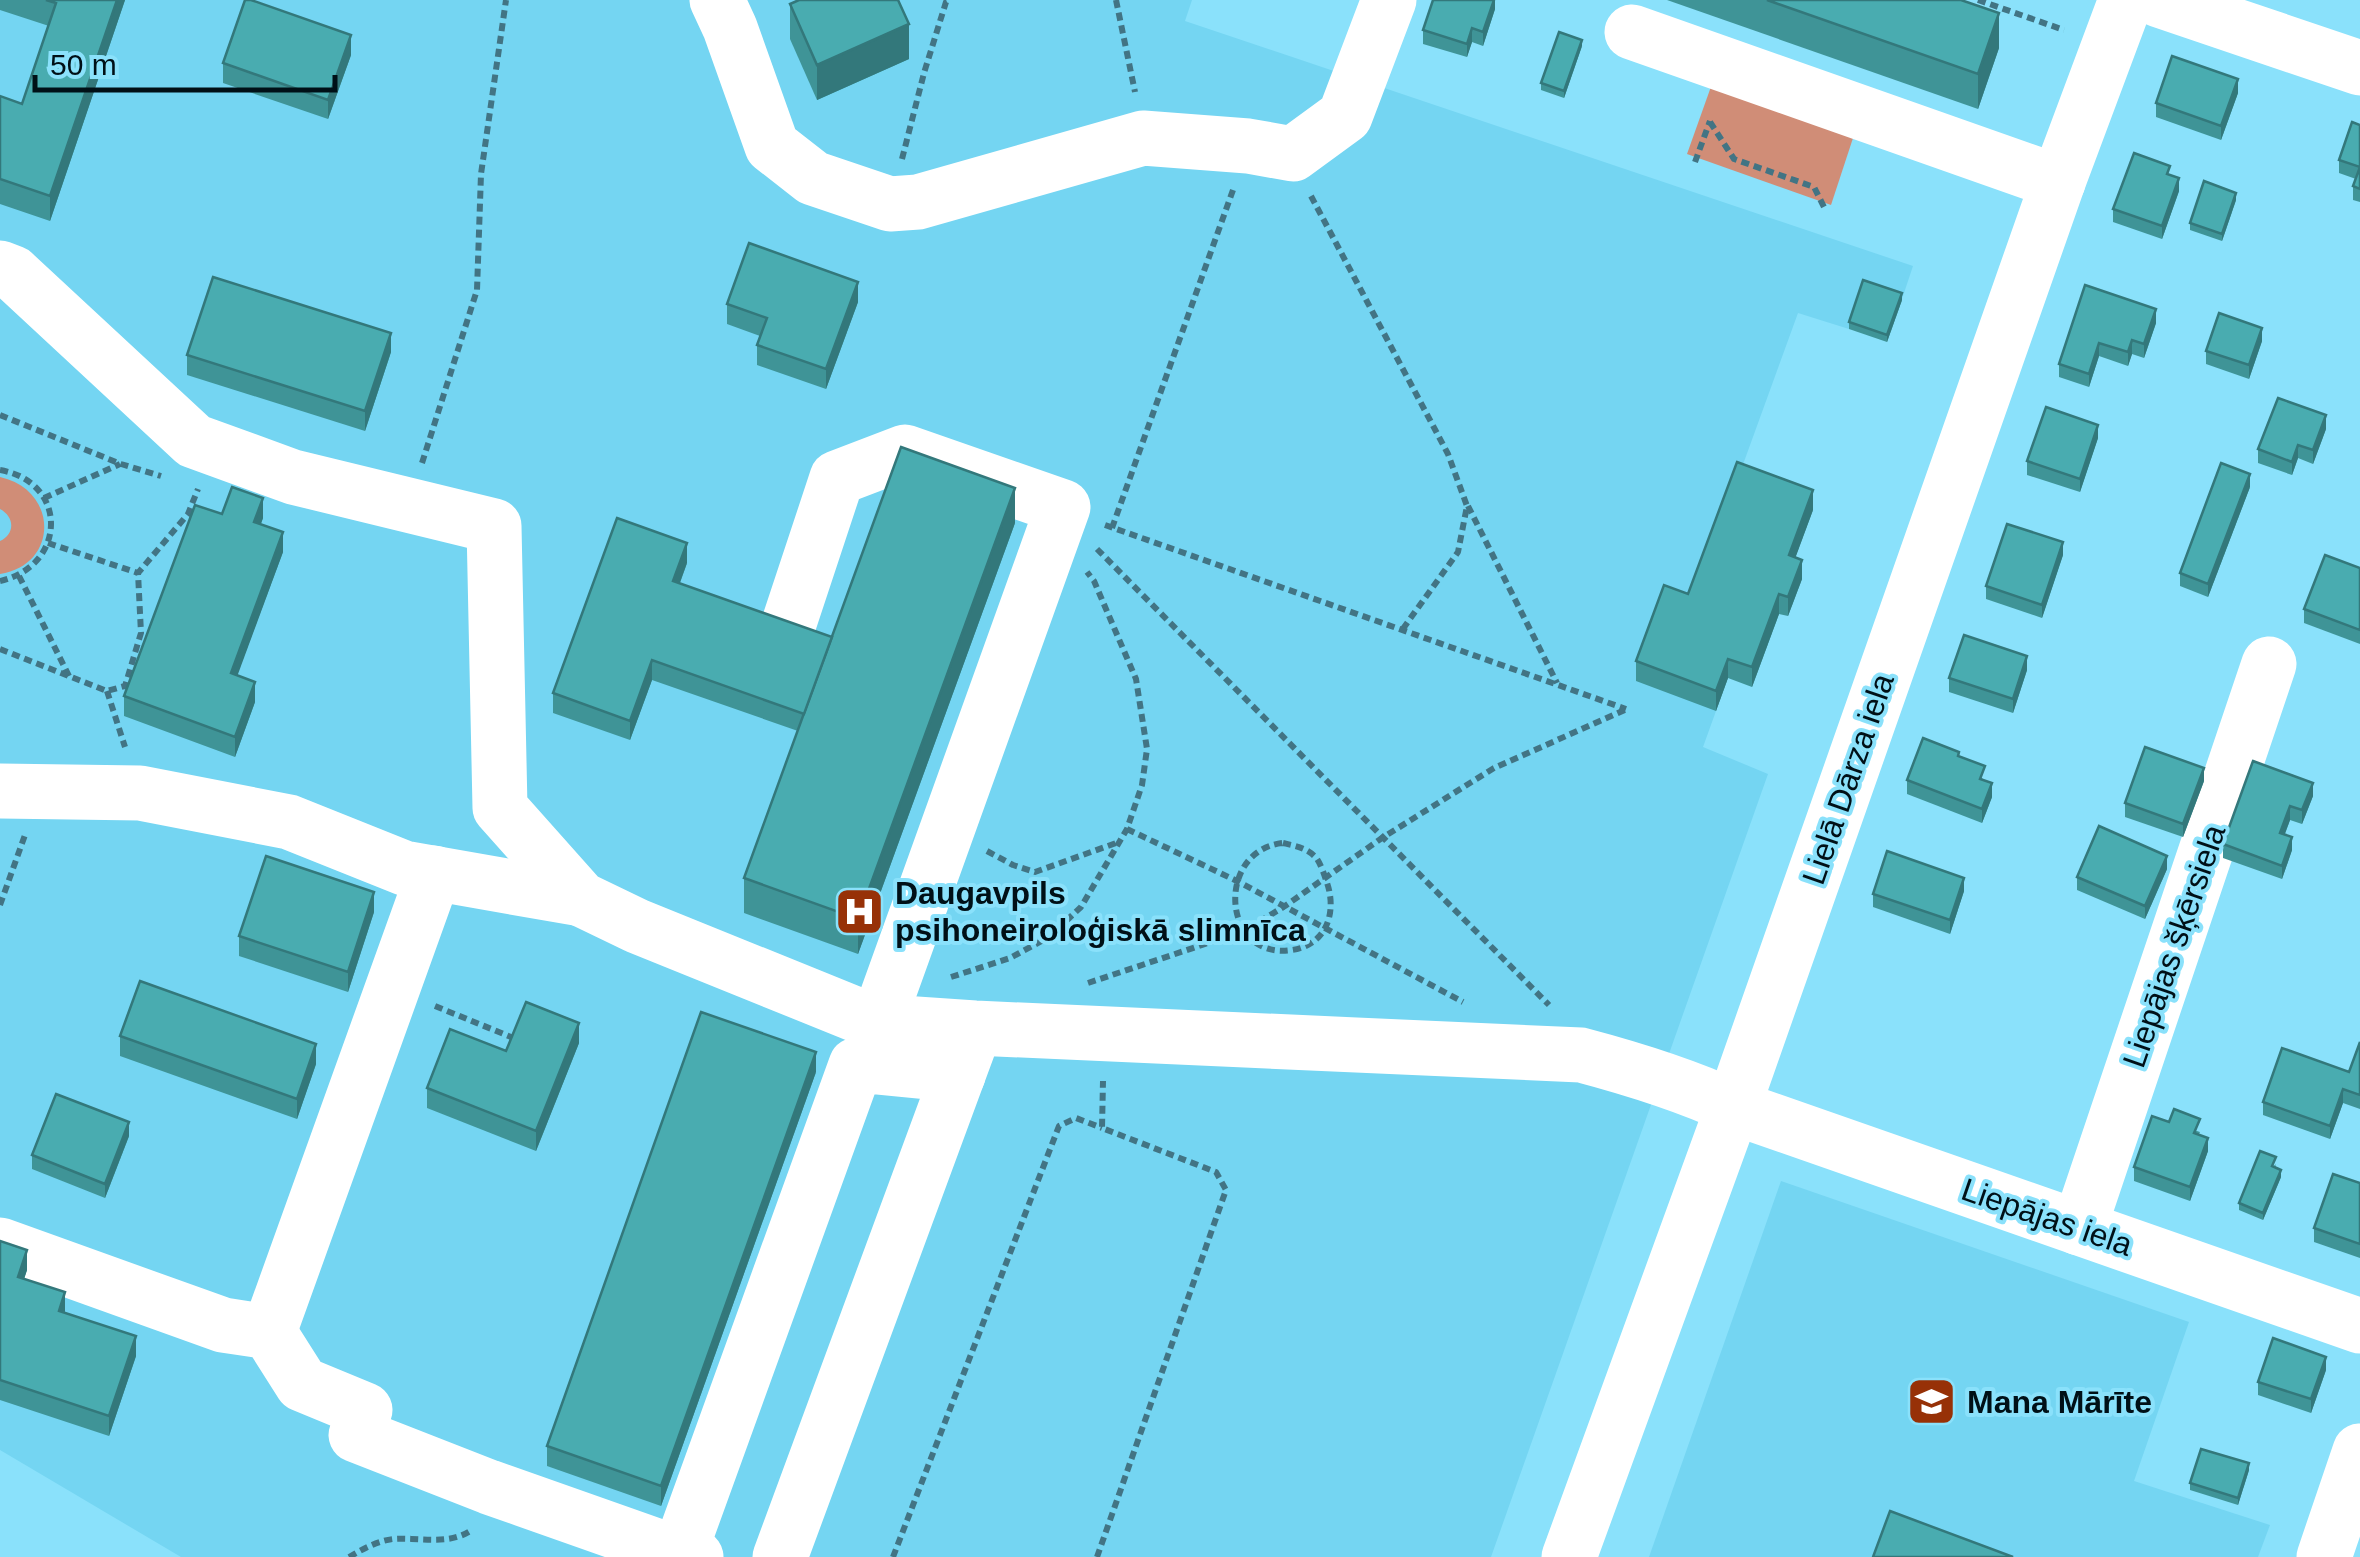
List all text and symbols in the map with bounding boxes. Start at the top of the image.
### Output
scale bar [35,30,335,92]
text: 50 m [50,48,117,81]
street label: Lielā Dārza iela [1795,669,1901,889]
street label: Liepājas šķērsiela [2116,820,2232,1072]
place label: Daugavpils psihoneiroloģiskā slimnīca [895,875,1306,948]
hospital icon: Daugavpils psihoneiroloģiskā slimnīca [834,885,886,937]
street label: Liepājas iela [1957,1171,2137,1263]
school or university icon: Mana Mārīte [1906,1376,1958,1428]
place label: Mana Mārīte [1967,1384,2152,1420]

